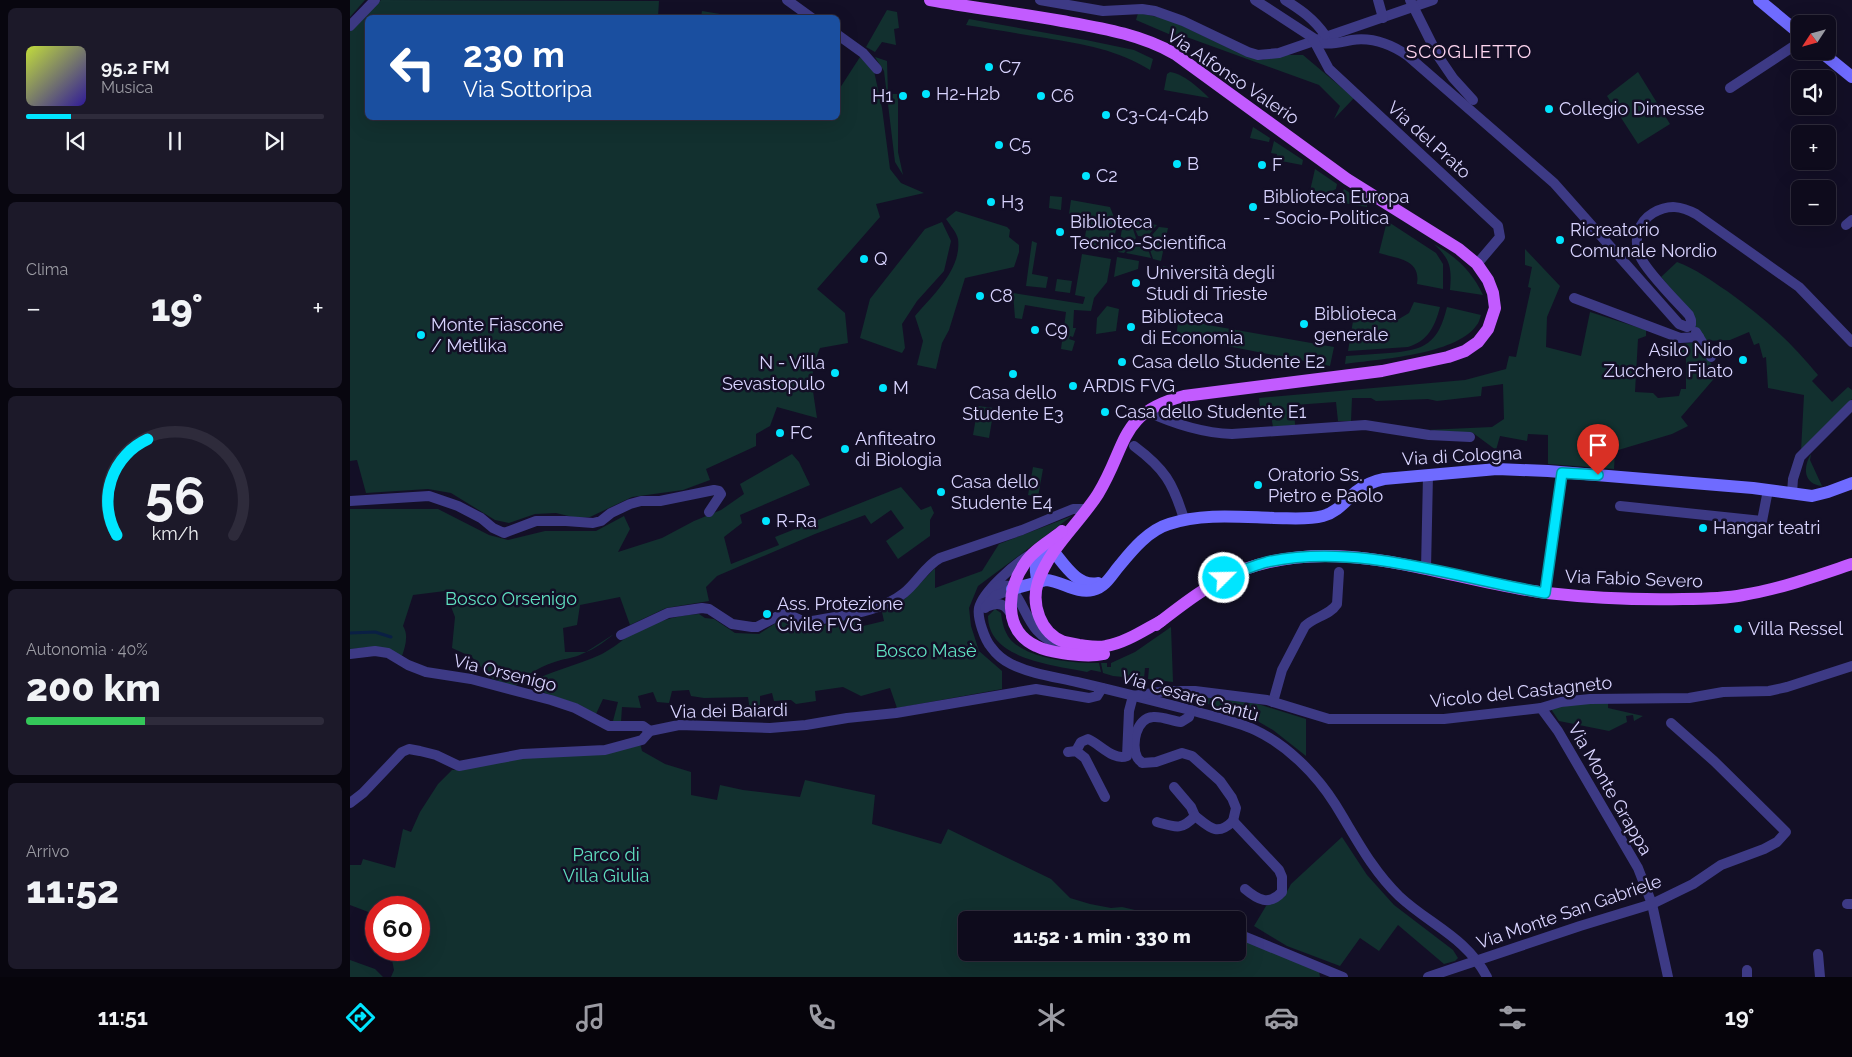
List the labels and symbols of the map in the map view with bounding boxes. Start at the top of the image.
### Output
north arrow [1791,15,1836,60]
street label: Via Alfonso Valerio [1163,25,1304,129]
district label: SCOGLIETTO [1406,40,1532,62]
place label: C7 [999,56,1021,77]
marker: C7 [983,61,995,73]
place label: H2-H2b [936,83,1000,104]
place label: H1 [872,85,893,106]
place label: C6 [1051,85,1074,106]
marker: H2-H2b [920,88,932,100]
marker: H1 [897,90,909,102]
marker: C6 [1035,90,1047,102]
street label: Via del Prato [1383,97,1476,183]
place label: Collegio Dimesse [1559,98,1705,119]
marker: Collegio Dimesse [1543,103,1555,115]
place label: C3-C4-C4b [1116,104,1209,125]
marker: C3-C4-C4b [1100,109,1112,121]
place label: C5 [1009,134,1031,155]
marker: C5 [993,139,1005,151]
place label: B [1187,153,1199,174]
place label: F [1272,154,1283,175]
marker: B [1171,158,1183,170]
marker: F [1256,159,1268,171]
place label: C2 [1096,165,1118,186]
marker: C2 [1080,170,1092,182]
place label: Biblioteca Europa - Socio-Politica [1263,186,1409,228]
place label: H3 [1001,191,1024,212]
marker: H3 [985,196,997,208]
marker: Biblioteca Europa - Socio-Politica [1247,201,1259,213]
place label: Biblioteca Tecnico-Scientifica [1070,211,1226,253]
place label: Ricreatorio Comunale Nordio [1570,219,1717,261]
marker: Biblioteca Tecnico-Scientifica [1054,226,1066,238]
marker: Ricreatorio Comunale Nordio [1554,234,1566,246]
place label: Q [874,248,887,269]
marker: Q [858,253,870,265]
place label: Università degli Studi di Trieste [1146,262,1275,304]
marker: Università degli Studi di Trieste [1130,277,1142,289]
place label: C8 [990,285,1013,306]
marker: C8 [974,290,986,302]
place label: Biblioteca generale [1314,303,1397,345]
place label: Biblioteca di Economia [1141,306,1243,348]
place label: Monte Fiascone / Metlika [431,314,564,356]
marker: Biblioteca generale [1298,318,1310,330]
place label: C9 [1045,319,1068,340]
marker: Biblioteca di Economia [1125,321,1137,333]
marker: C9 [1029,324,1041,336]
marker: Monte Fiascone / Metlika [415,329,427,341]
place label: Asilo Nido Zucchero Filato [1603,339,1733,381]
place label: Casa dello Studente E2 [1132,351,1325,372]
place label: N - Villa Sevastopulo [722,352,825,394]
marker: Asilo Nido Zucchero Filato [1737,354,1749,366]
marker: Casa dello Studente E2 [1116,356,1128,368]
marker: N - Villa Sevastopulo [829,367,841,379]
marker: Casa dello Studente E3 [1007,368,1019,380]
place label: ARDIS FVG [1083,375,1175,396]
place label: M [893,377,909,398]
marker: ARDIS FVG [1067,380,1079,392]
marker: M [877,382,889,394]
place label: Casa dello Studente E3 [962,382,1064,424]
place label: Casa dello Studente E1 [1115,401,1307,422]
marker: Casa dello Studente E1 [1099,406,1111,418]
place label: FC [790,422,813,443]
pin [1577,424,1619,475]
marker: FC [774,427,786,439]
place label: Anfiteatro di Biologia [855,428,942,470]
street label: Via di Cologna [1401,442,1523,469]
marker: Anfiteatro di Biologia [839,443,851,455]
place label: Oratorio Ss. Pietro e Paolo [1268,464,1384,506]
place label: Casa dello Studente E4 [951,471,1053,513]
marker: Oratorio Ss. Pietro e Paolo [1252,479,1264,491]
marker: Casa dello Studente E4 [935,486,947,498]
place label: R-Ra [776,510,817,531]
marker: R-Ra [760,515,772,527]
place label: Hangar teatri [1713,517,1820,538]
marker: Hangar teatri [1697,522,1709,534]
position arrow [1197,551,1249,603]
street label: Via Fabio Severo [1565,566,1704,591]
park label: Bosco Orsenigo [445,588,577,609]
place label: Ass. Protezione Civile FVG [777,593,904,635]
marker: Ass. Protezione Civile FVG [761,608,773,620]
place label: Villa Ressel [1748,618,1843,639]
marker: Villa Ressel [1732,623,1744,635]
park label: Bosco Masè [875,640,977,661]
street label: Via Orsenigo [451,650,559,696]
street label: Via Cesare Cantù [1119,666,1261,725]
street label: Vicolo del Castagneto [1429,671,1613,712]
street label: Via dei Baiardi [670,699,788,722]
street label: Via Monte Grappa [1564,719,1657,859]
park label: Parco di Villa Giulia [563,844,649,886]
street label: Via Monte San Gabriele [1474,870,1664,953]
speed limit sign: 60 [365,896,430,961]

